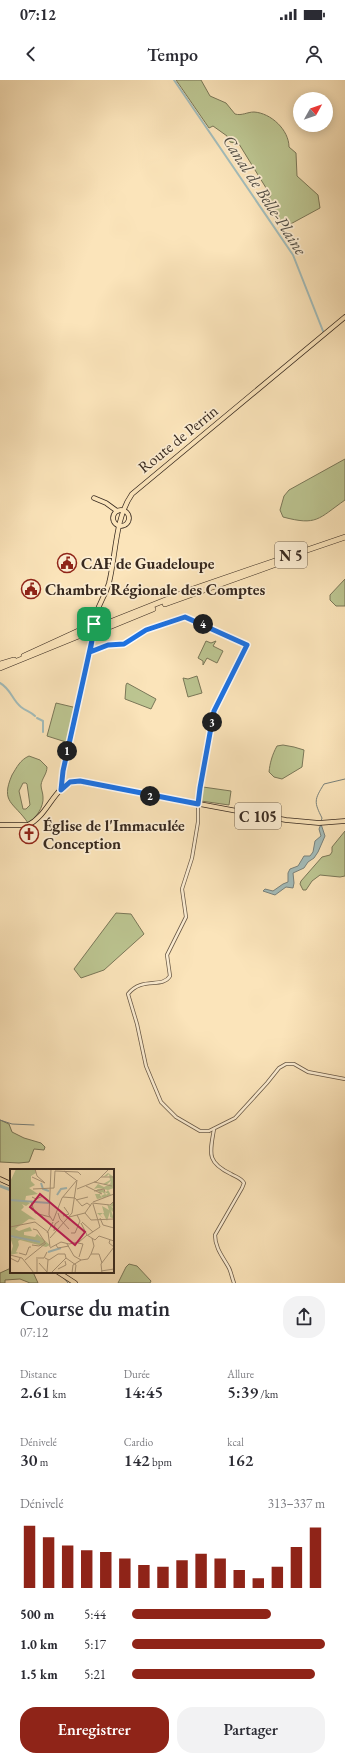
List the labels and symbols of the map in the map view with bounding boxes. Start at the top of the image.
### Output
north arrow [293,92,333,132]
water label: Canal de Belle-Plaine [218,131,312,259]
street label: Route de Perrin [134,400,223,478]
road number: N 5 [275,542,307,568]
public building icon: CAF de Guadeloupe [56,552,78,574]
place label: CAF de Guadeloupe [81,553,215,574]
public building icon: Chambre Régionale des Comptes [20,578,42,600]
place label: Chambre Régionale des Comptes [45,579,265,600]
pin [77,607,111,641]
pin: 4 [193,614,213,634]
pin: 3 [202,712,222,732]
pin: 1 [57,741,77,761]
pin: 2 [140,786,160,806]
road number: C 105 [235,803,281,829]
place label: Église de l'Immaculée Conception [43,815,185,854]
church icon: Église de l'Immaculée Conception [18,823,40,845]
inset map [10,1169,114,1273]

